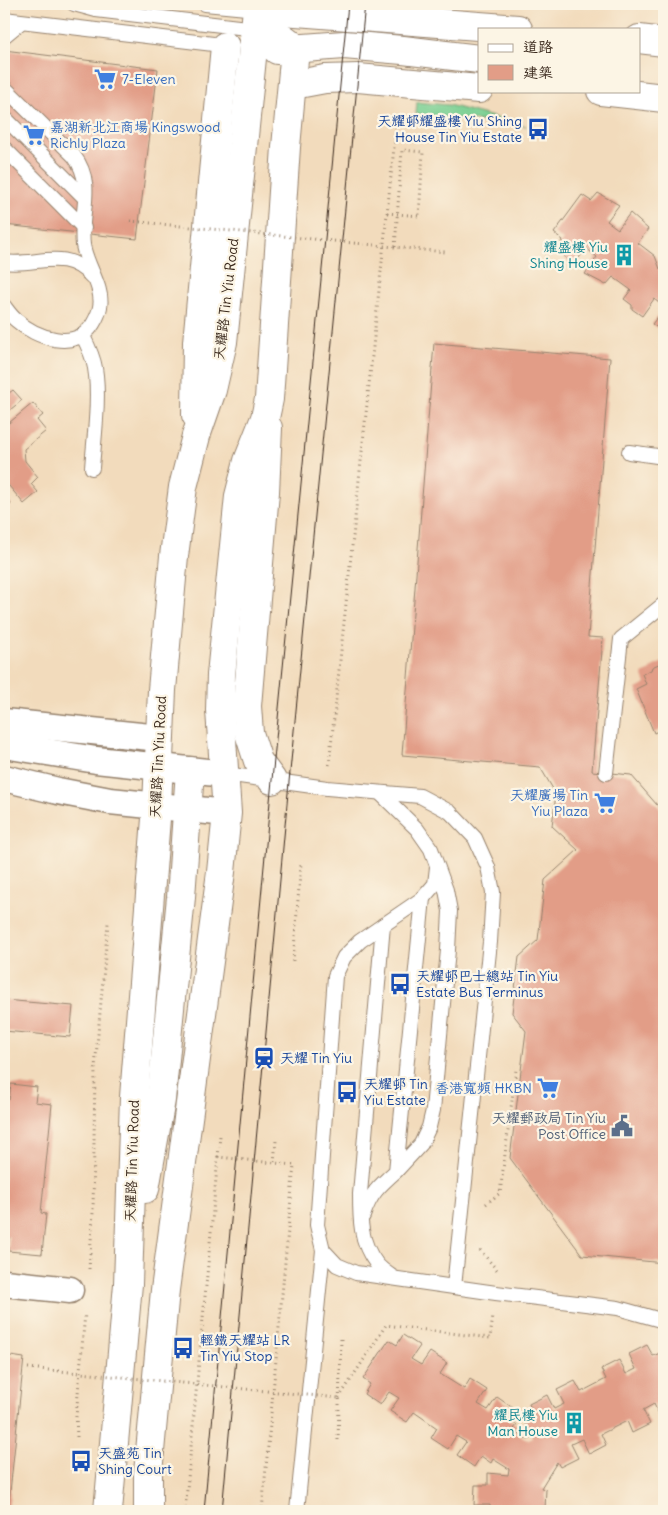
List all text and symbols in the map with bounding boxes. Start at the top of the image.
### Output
legend [478,28,640,92]
text: 道路 [523,37,553,56]
text: 建築 [523,63,553,82]
supermarket icon: 7-Eleven [92,66,118,92]
place label: 7-Eleven [122,70,176,88]
place label: 天耀邨耀盛樓 Yiu Shing House Tin Yiu Estate [377,112,522,146]
bus stop icon: 天耀邨耀盛樓 Yiu Shing House Tin Yiu Estate [525,116,551,142]
place label: 嘉湖新北江商場 Kingswood Richly Plaza [50,118,220,152]
supermarket icon: 嘉湖新北江商場 Kingswood Richly Plaza [21,122,47,148]
street label: 天耀路 Tin Yiu Road [210,237,242,361]
place label: 耀盛樓 Yiu Shing House [530,238,608,272]
building icon: 耀盛樓 Yiu Shing House [611,242,637,268]
street label: 天耀路 Tin Yiu Road [146,695,170,819]
place label: 天耀廣場 Tin Yiu Plaza [510,786,588,820]
supermarket icon: 天耀廣場 Tin Yiu Plaza [592,790,618,816]
place label: 天耀邨巴士總站 Tin Yiu Estate Bus Terminus [416,967,558,1001]
bus stop icon: 天耀邨巴士總站 Tin Yiu Estate Bus Terminus [387,971,413,997]
station icon: 天耀 Tin Yiu [251,1045,277,1071]
place label: 天耀 Tin Yiu [280,1049,352,1067]
place label: 天耀邨 Tin Yiu Estate [364,1075,428,1109]
supermarket icon: 香港寬頻 HKBN [535,1075,561,1101]
bus stop icon: 天耀邨 Tin Yiu Estate [334,1079,360,1105]
place label: 香港寬頻 HKBN [435,1079,532,1097]
street label: 天耀路 Tin Yiu Road [121,1099,143,1223]
place label: 天耀郵政局 Tin Yiu Post Office [492,1109,606,1143]
public building icon: 天耀郵政局 Tin Yiu Post Office [609,1113,635,1139]
place label: 輕鐵天耀站 LR Tin Yiu Stop [200,1331,290,1365]
bus stop icon: 輕鐵天耀站 LR Tin Yiu Stop [170,1335,196,1361]
place label: 耀民樓 Yiu Man House [487,1406,558,1440]
building icon: 耀民樓 Yiu Man House [561,1410,587,1436]
place label: 天盛苑 Tin Shing Court [98,1444,172,1478]
bus stop icon: 天盛苑 Tin Shing Court [68,1448,94,1474]

